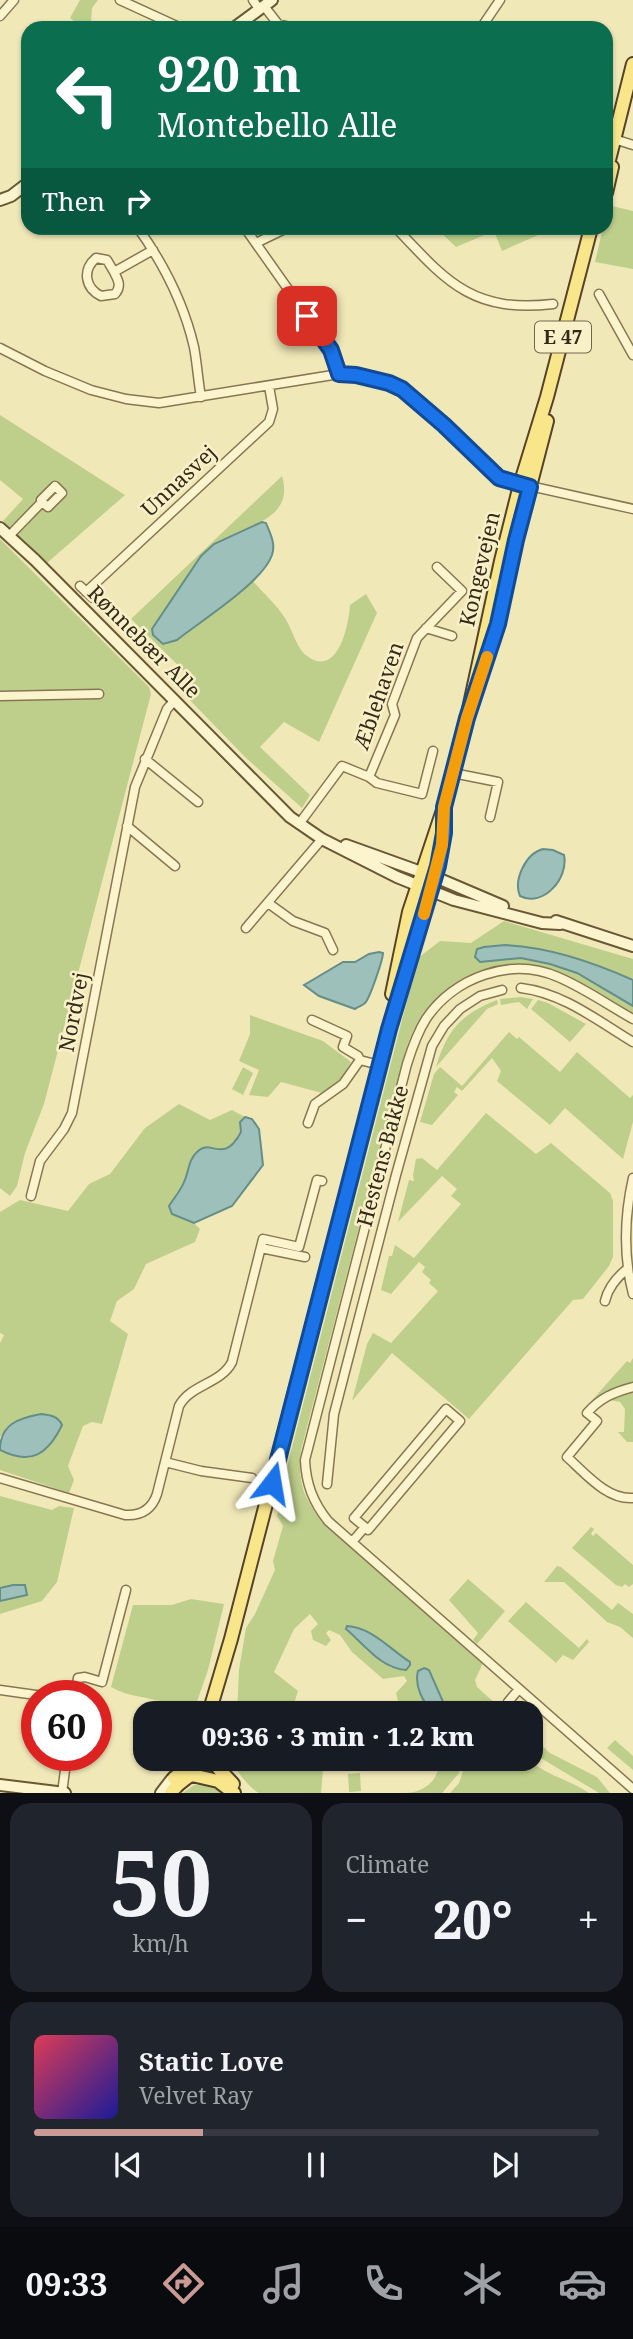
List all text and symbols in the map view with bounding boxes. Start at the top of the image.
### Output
text: 920 m [157,40,301,106]
icon: left [42,49,133,140]
text: Montebello Alle [157,103,397,146]
icon: right [119,182,157,220]
text: Then [42,183,105,219]
pin [277,286,337,346]
icon: arrive [288,297,326,335]
road number: E 47 [535,322,591,352]
street label: Unnasvej [135,438,222,522]
street label: Kongevejen [452,509,506,629]
street label: Rønnebær Alle [82,579,207,704]
street label: Æblehaven [346,638,410,754]
street label: Nordvej [52,970,94,1054]
street label: Hestens Bakke [350,1082,414,1230]
position arrow [235,1446,309,1520]
speed limit sign: 60 [21,1680,112,1771]
text: 09:36 · 3 min · 1.2 km [202,1718,474,1754]
text: 50 [109,1819,212,1943]
text: Climate [346,1848,429,1880]
text: 20° [433,1883,513,1954]
text: − [346,1893,368,1945]
text: + [578,1893,599,1945]
text: km/h [133,1927,189,1959]
text: Static Love [139,2043,284,2079]
text: Velvet Ray [139,2079,253,2111]
icon: previous [109,2146,147,2184]
icon: pause [297,2146,335,2184]
icon: next [486,2146,524,2184]
icon: directions [159,2259,208,2308]
icon: music [259,2259,308,2308]
icon: phone [359,2259,408,2308]
icon: climate [458,2259,507,2308]
icon: car [558,2259,607,2308]
text: 09:33 [25,2262,108,2305]

